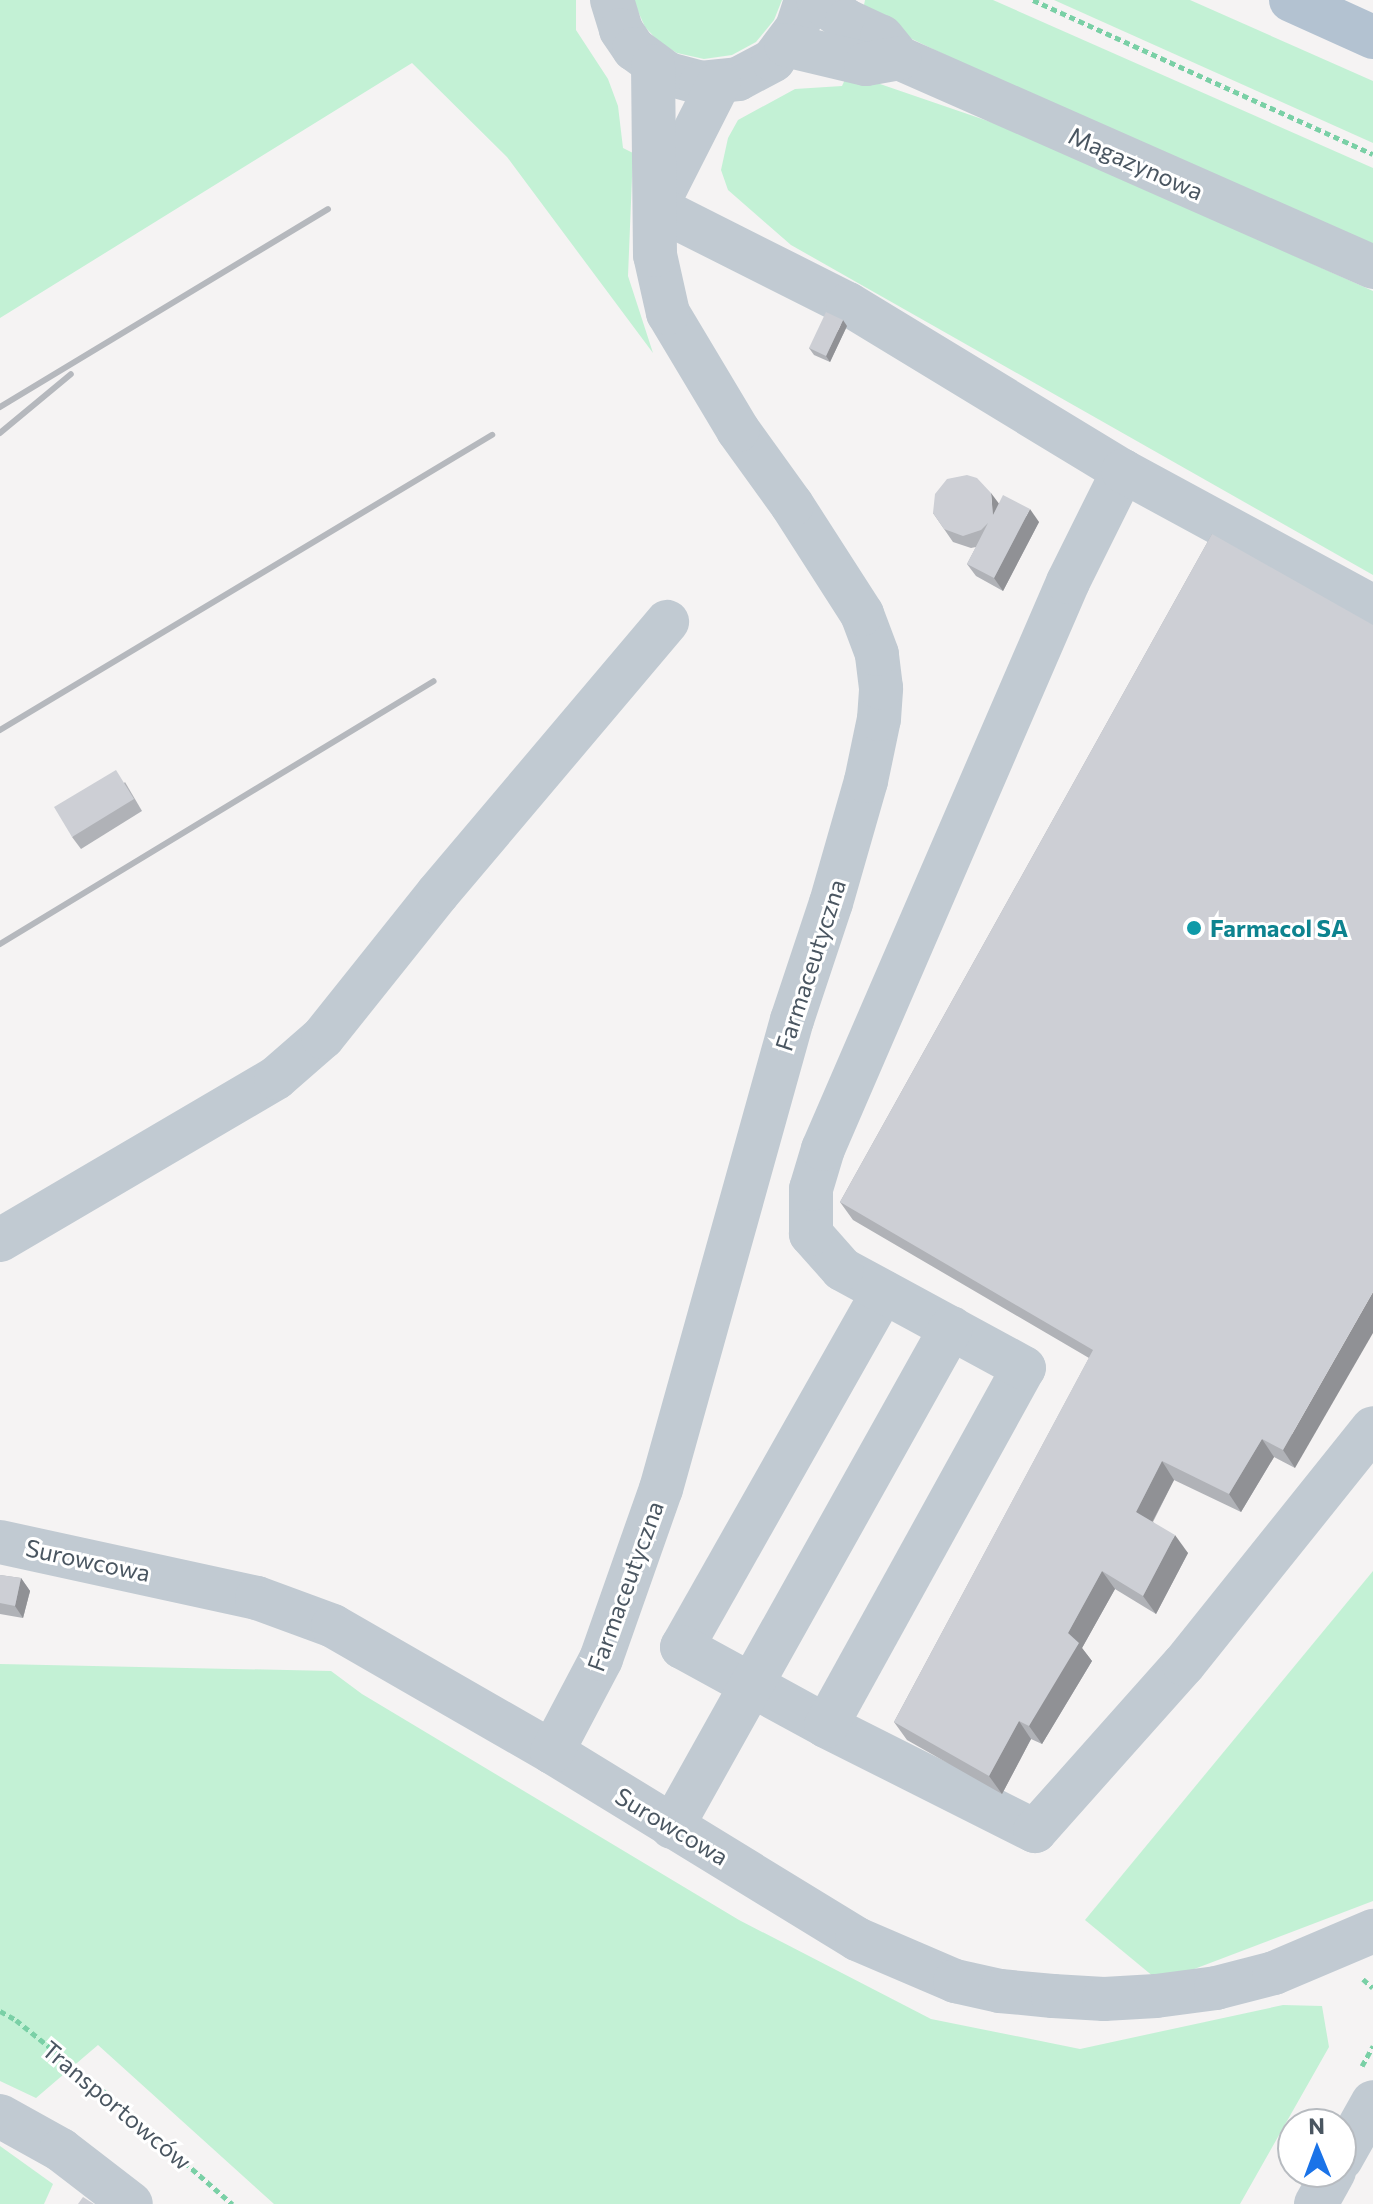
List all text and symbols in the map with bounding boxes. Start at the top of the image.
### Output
street label: Magazynowa [1064,121,1208,205]
street label: Farmaceutyczna [769,876,851,1054]
place label: Farmacol SA [1210,914,1348,942]
marker: Farmacol SA [1185,919,1203,937]
street label: Farmaceutyczna [581,1497,669,1675]
street label: Surowcowa [23,1533,153,1587]
street label: Surowcowa [610,1781,734,1871]
street label: Transportowców [37,2034,197,2176]
north arrow [1277,2108,1357,2188]
text: N [1308,2112,1325,2139]

